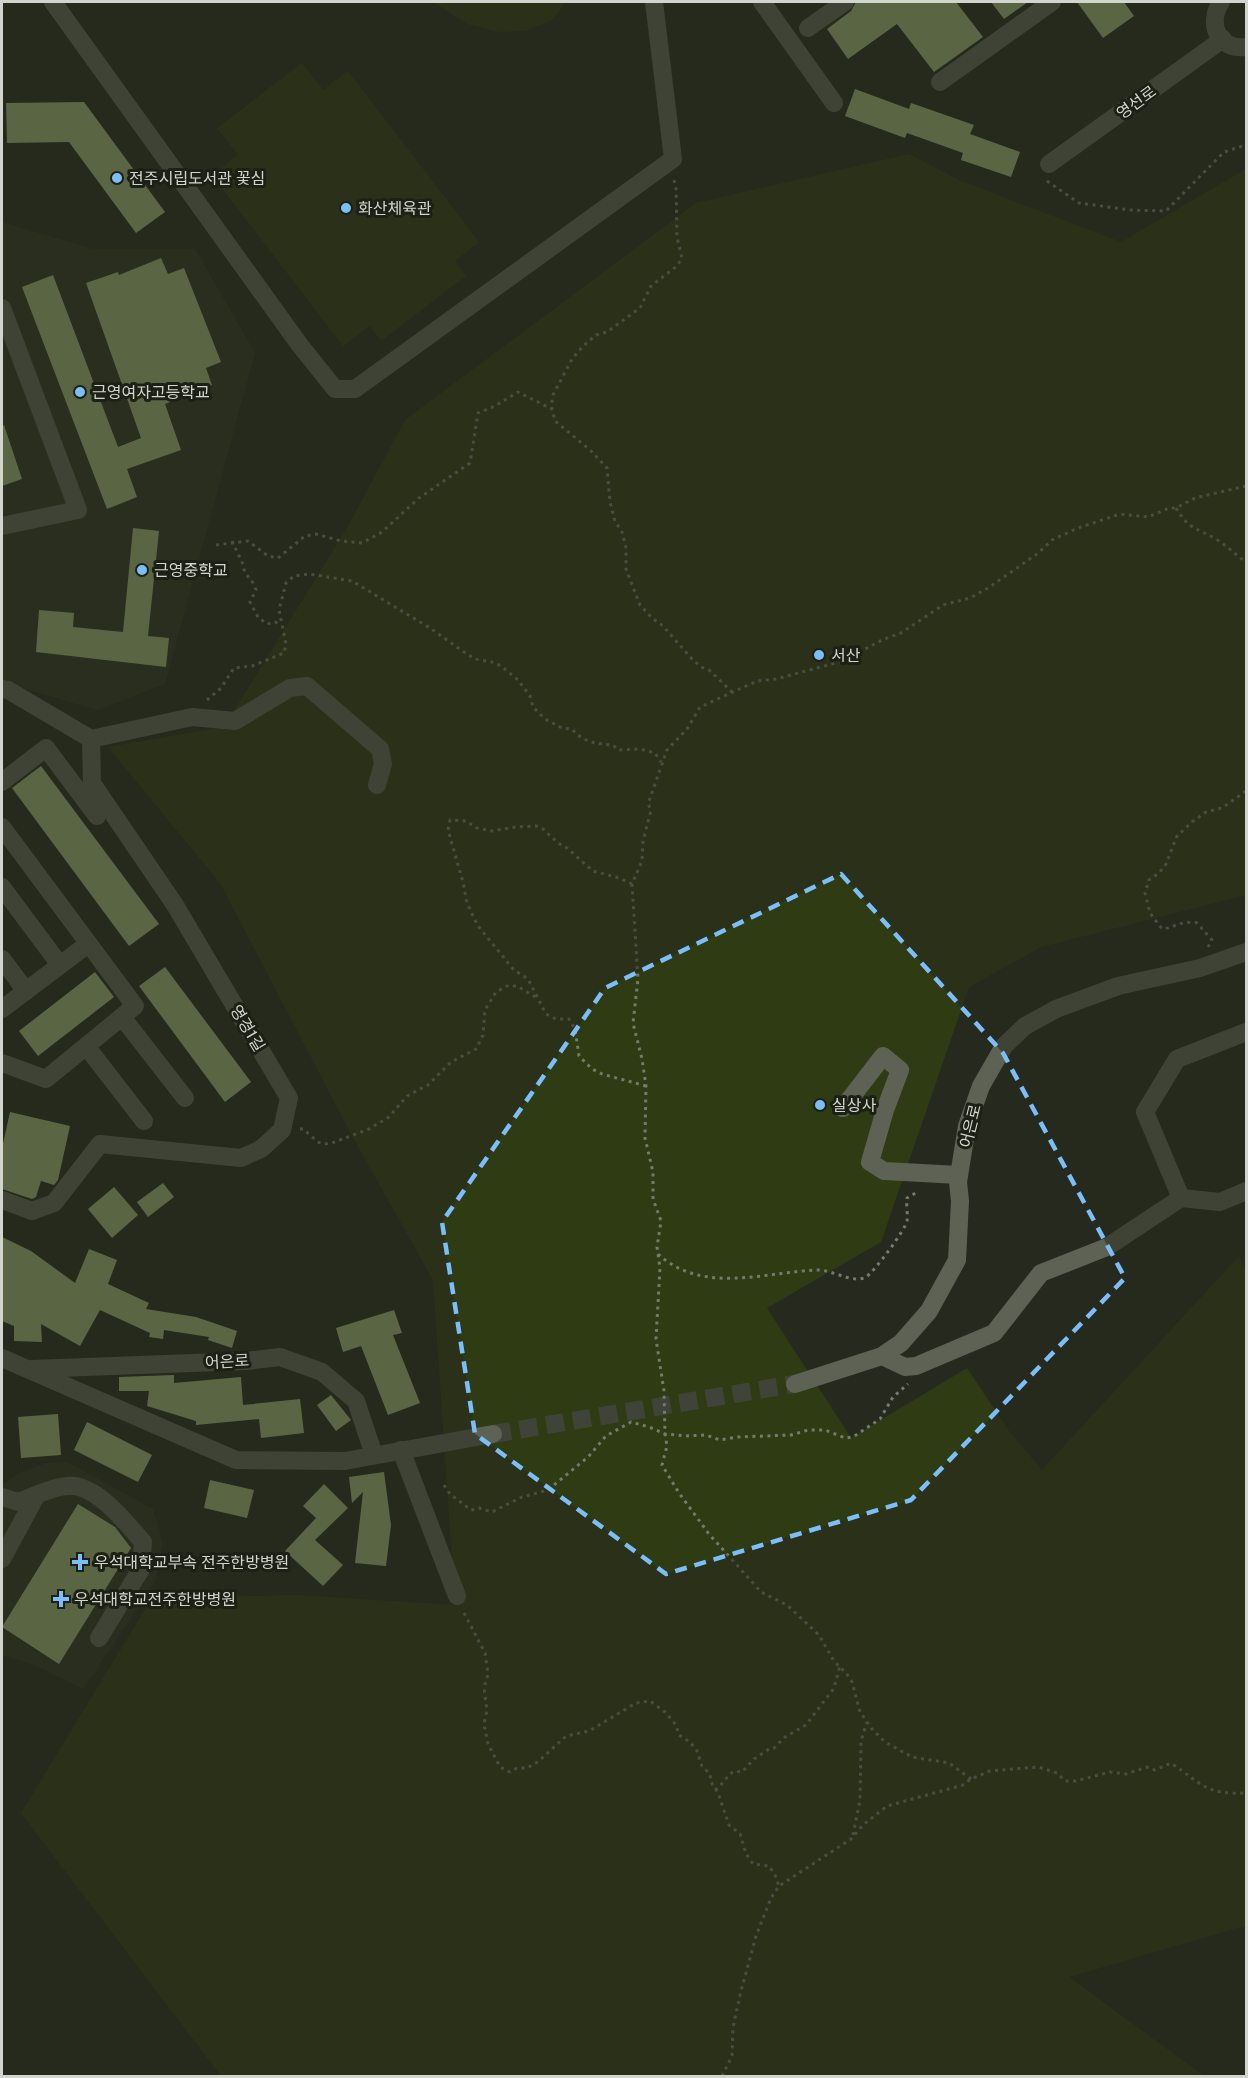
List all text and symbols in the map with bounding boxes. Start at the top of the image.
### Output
street label: 영선로 [1113,82,1160,123]
place label: 전주시립도서관 꽃심 [129,169,265,188]
marker: 전주시립도서관 꽃심 [110,171,124,185]
place label: 화산체육관 [358,199,432,218]
marker: 화산체육관 [339,201,353,215]
place label: 근영여자고등학교 [92,383,210,402]
marker: 근영여자고등학교 [73,385,87,399]
place label: 근영중학교 [154,561,228,580]
marker: 근영중학교 [135,563,149,577]
place label: 서산 [831,646,861,665]
marker: 서산 [812,648,826,662]
street label: 영경1길 [226,1002,269,1055]
place label: 실상사 [832,1096,876,1115]
marker: 실상사 [813,1098,827,1112]
street label: 어은로 [956,1102,985,1150]
street label: 어은로 [204,1351,250,1372]
marker: 우석대학교부속 전주한방병원 [71,1553,89,1571]
place label: 우석대학교부속 전주한방병원 [94,1553,289,1572]
marker: 우석대학교전주한방병원 [52,1590,70,1608]
place label: 우석대학교전주한방병원 [74,1590,236,1609]

